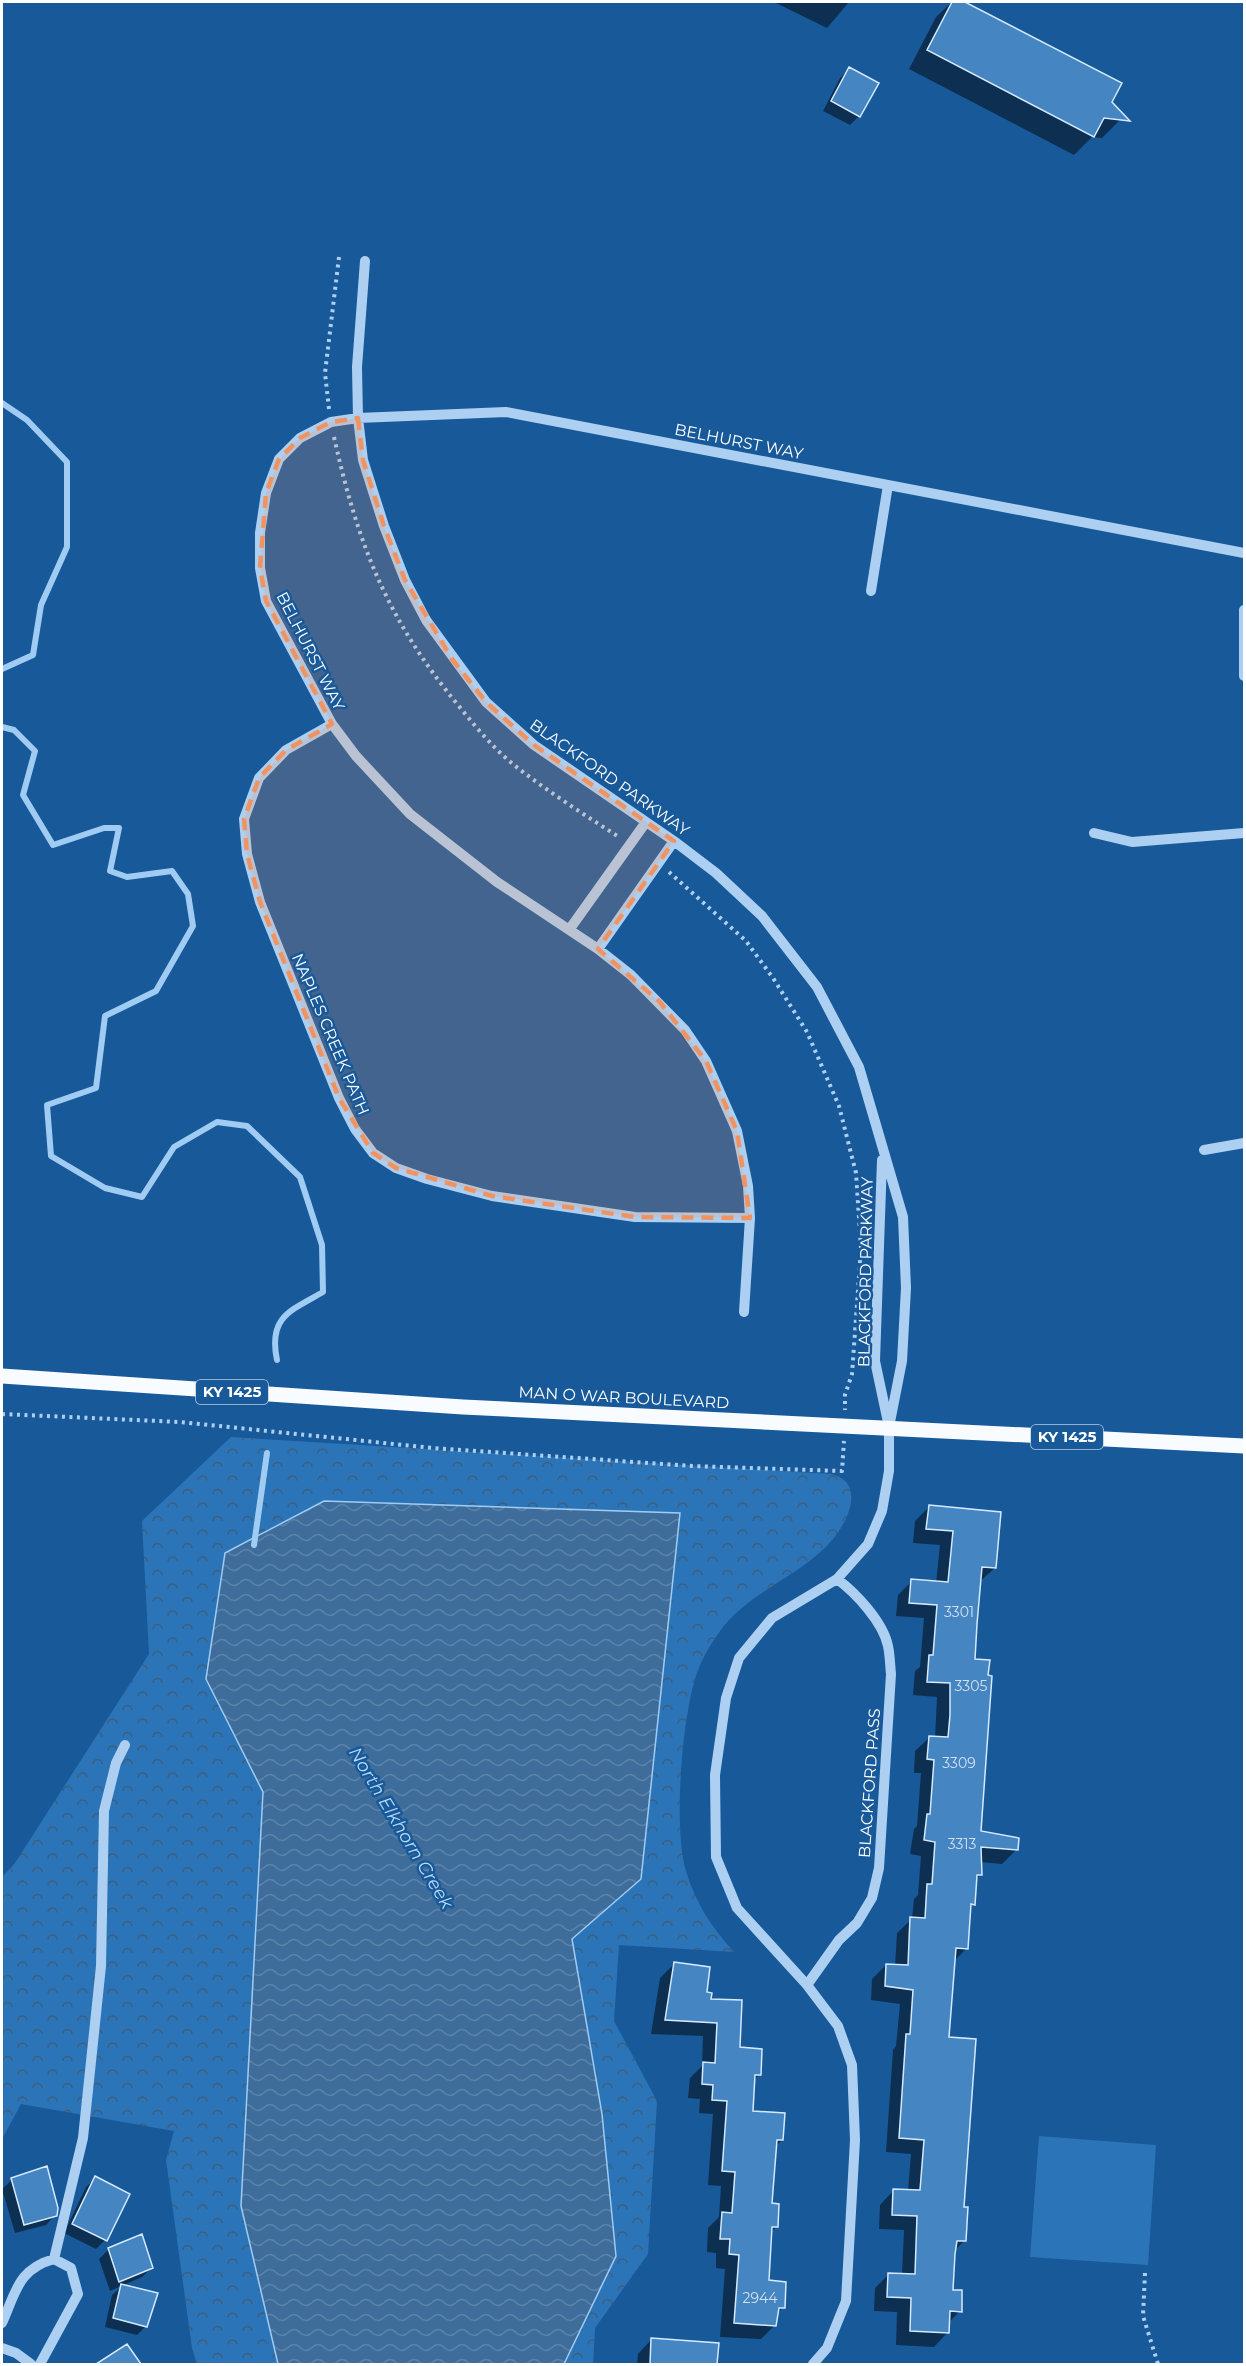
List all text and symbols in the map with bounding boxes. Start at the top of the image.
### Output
street label: BELHURST WAY [673,420,806,463]
street label: BELHURST WAY [272,589,349,714]
street label: BLACKFORD PARKWAY [526,715,694,840]
street label: NAPLES CREEK PATH [288,951,373,1118]
street label: BLACKFORD PARKWAY [854,1176,877,1367]
road number: KY 1425 [196,1380,268,1404]
street label: MAN O WAR BOULEVARD [518,1382,730,1413]
road number: KY 1425 [1031,1425,1103,1449]
house number: 3301 [944,1603,974,1621]
house number: 3305 [955,1677,988,1695]
street label: BLACKFORD PASS [855,1707,884,1858]
water label: North Elkhorn Creek [344,1743,459,1914]
house number: 3309 [942,1754,976,1772]
house number: 3313 [948,1835,976,1853]
house number: 2944 [743,2289,778,2307]

